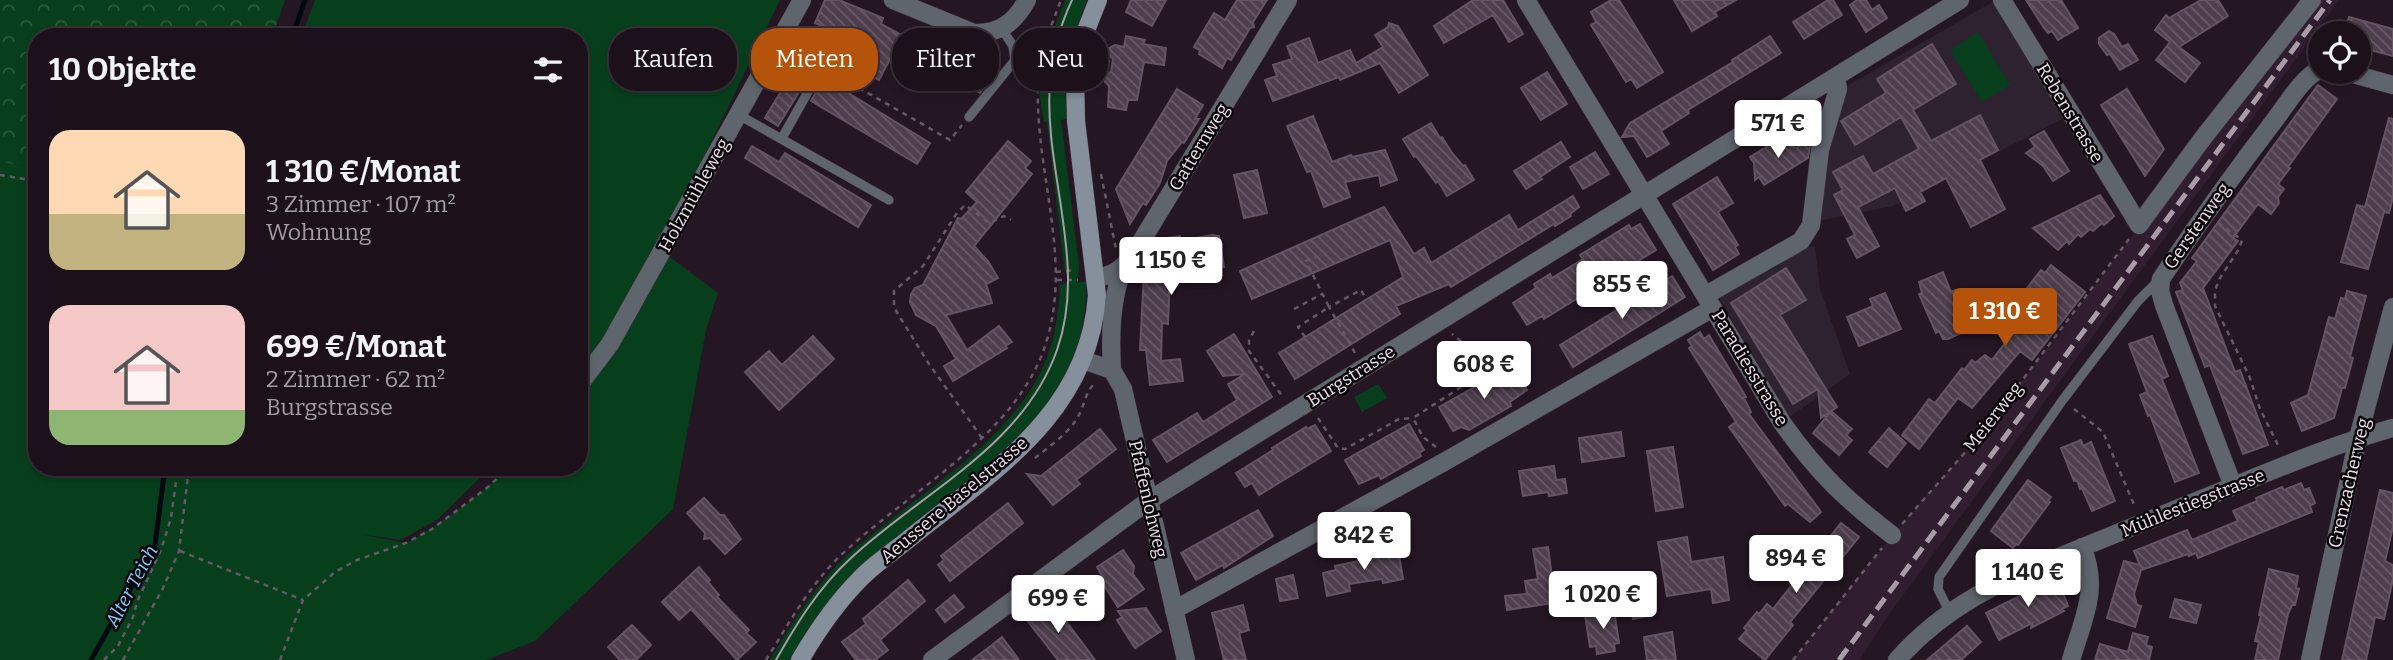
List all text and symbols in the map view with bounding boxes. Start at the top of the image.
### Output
map controls [2308,21,2371,84]
button: locate [2308,21,2371,84]
chip: Kaufen [609,28,737,91]
chip: Mieten [751,28,878,91]
chip: Filter [892,28,999,91]
chip: Neu [1013,28,1108,91]
icon: filters [529,51,567,89]
text: 10 Objekte [49,52,196,88]
street label: Rebenstrasse [2032,59,2108,167]
street label: Gatternweg [1164,99,1234,195]
pin: 571 € [1729,100,1827,160]
text: 571 € [1751,109,1805,137]
street label: Holzmühleweg [654,134,734,256]
text: 1 310 €/Monat [266,154,461,190]
icon: home [105,158,189,242]
street label: Gerstenweg [2159,179,2235,273]
text: 3 Zimmer · 107 m² [266,190,456,218]
text: Wohnung [266,218,372,246]
pin: 1 150 € [1106,238,1236,297]
text: 1 150 € [1135,246,1207,274]
pin: 855 € [1573,262,1671,321]
text: 855 € [1592,270,1652,298]
pin: 1 310 € [1940,288,2070,348]
text: 1 310 € [1969,297,2041,325]
street label: Paradiesstrasse [1707,306,1793,430]
text: 699 €/Monat [266,329,446,365]
icon: home [105,333,189,417]
street label: Burgstrasse [1303,340,1399,412]
pin: 608 € [1435,342,1533,401]
text: 608 € [1453,350,1515,378]
text: 2 Zimmer · 62 m² [266,365,445,393]
street label: Meierweg [1959,378,2027,456]
text: Burgstrasse [266,393,393,421]
street label: Grenzacherweg [2323,416,2375,550]
street label: Aeussere Baselstrasse [876,432,1032,568]
street label: Pfaffenlohweg [1124,438,1172,560]
street label: Mühlestiegstrasse [2118,464,2268,542]
pin: 842 € [1315,512,1413,572]
text: 842 € [1334,521,1394,549]
pin: 894 € [1747,536,1845,595]
water label: Alter Teich [100,541,163,632]
text: 894 € [1765,544,1827,572]
pin: 1 140 € [1963,550,2093,609]
text: 1 140 € [1992,558,2064,586]
pin: 1 020 € [1538,572,1668,631]
pin: 699 € [1009,576,1107,635]
text: 1 020 € [1565,580,1641,608]
text: 699 € [1028,584,1088,612]

